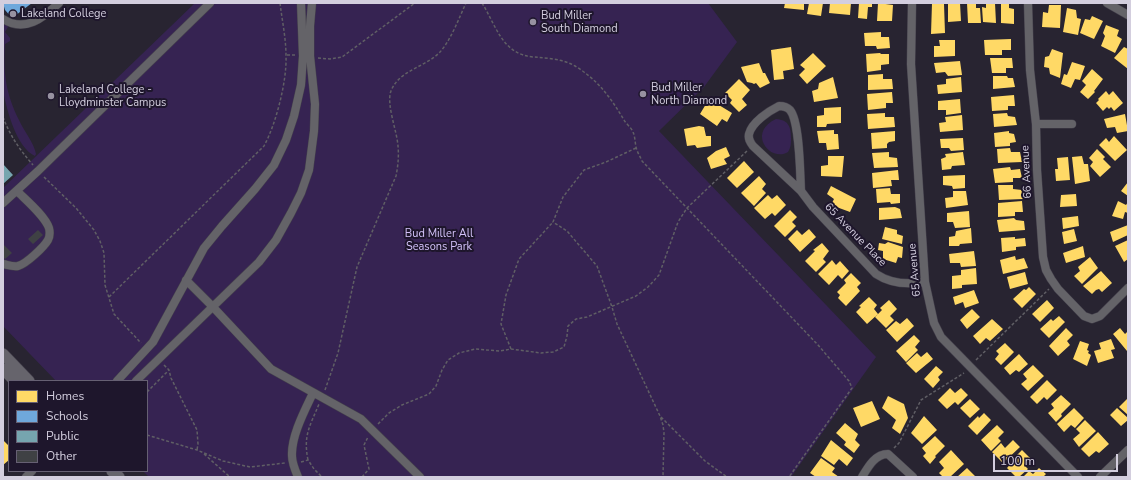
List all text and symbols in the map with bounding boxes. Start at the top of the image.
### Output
place label: Lakeland College [21,7,106,21]
marker: Lakeland College [8,9,18,19]
place label: Bud Miller South Diamond [541,9,618,35]
marker: Bud Miller South Diamond [528,17,538,27]
place label: Bud Miller North Diamond [651,81,727,107]
place label: Lakeland College - Lloydminster Campus [59,83,166,109]
marker: Bud Miller North Diamond [638,89,648,99]
marker: Lakeland College - Lloydminster Campus [46,91,56,101]
street label: 66 Avenue [1019,145,1035,199]
street label: 65 Avenue Place [821,201,889,269]
park label: Bud Miller All Seasons Park [405,227,473,253]
street label: 65 Avenue [906,243,924,297]
legend [8,380,148,472]
text: Homes [46,388,84,404]
text: Schools [46,408,88,424]
text: Public [46,428,79,444]
scale bar [995,446,1120,472]
text: Other [46,448,77,464]
text: 100 m [1000,453,1035,469]

